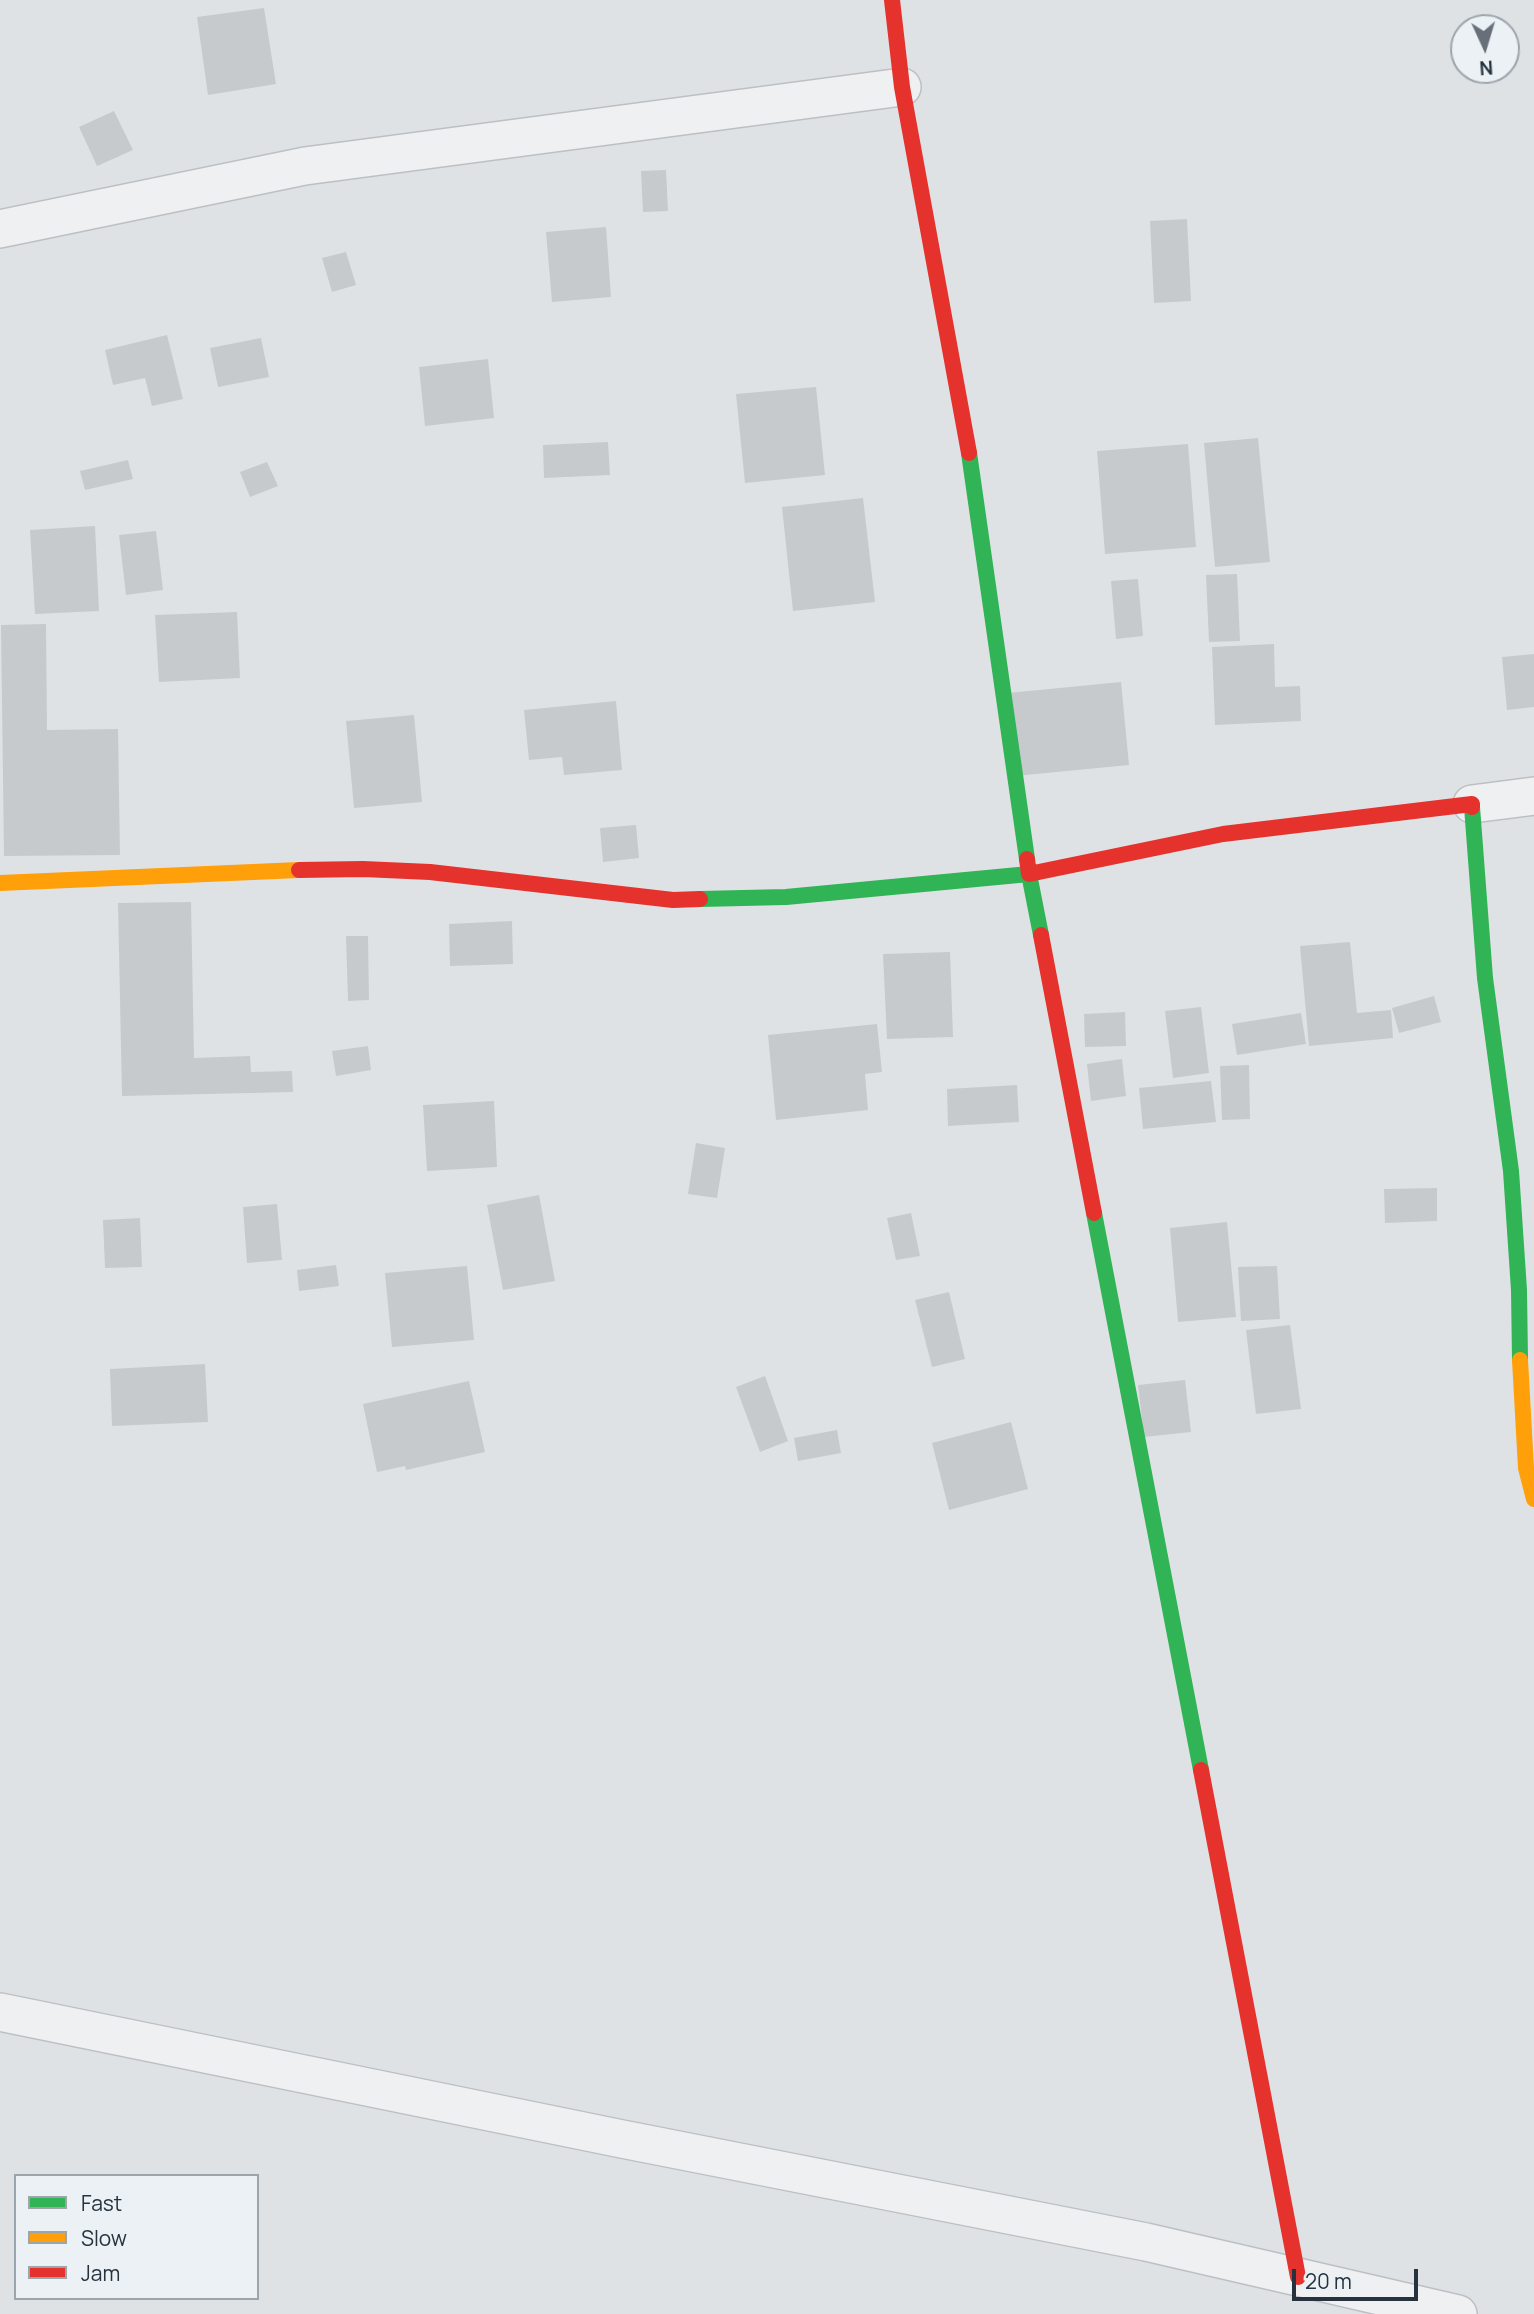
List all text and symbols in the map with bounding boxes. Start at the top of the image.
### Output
north arrow [1450,14,1520,84]
text: N [1479,55,1494,81]
legend [14,2174,259,2300]
text: Fast [81,2189,122,2217]
text: Slow [81,2224,127,2252]
scale bar [1296,2254,1422,2298]
text: Jam [81,2259,120,2287]
text: 20 m [1305,2267,1352,2295]

